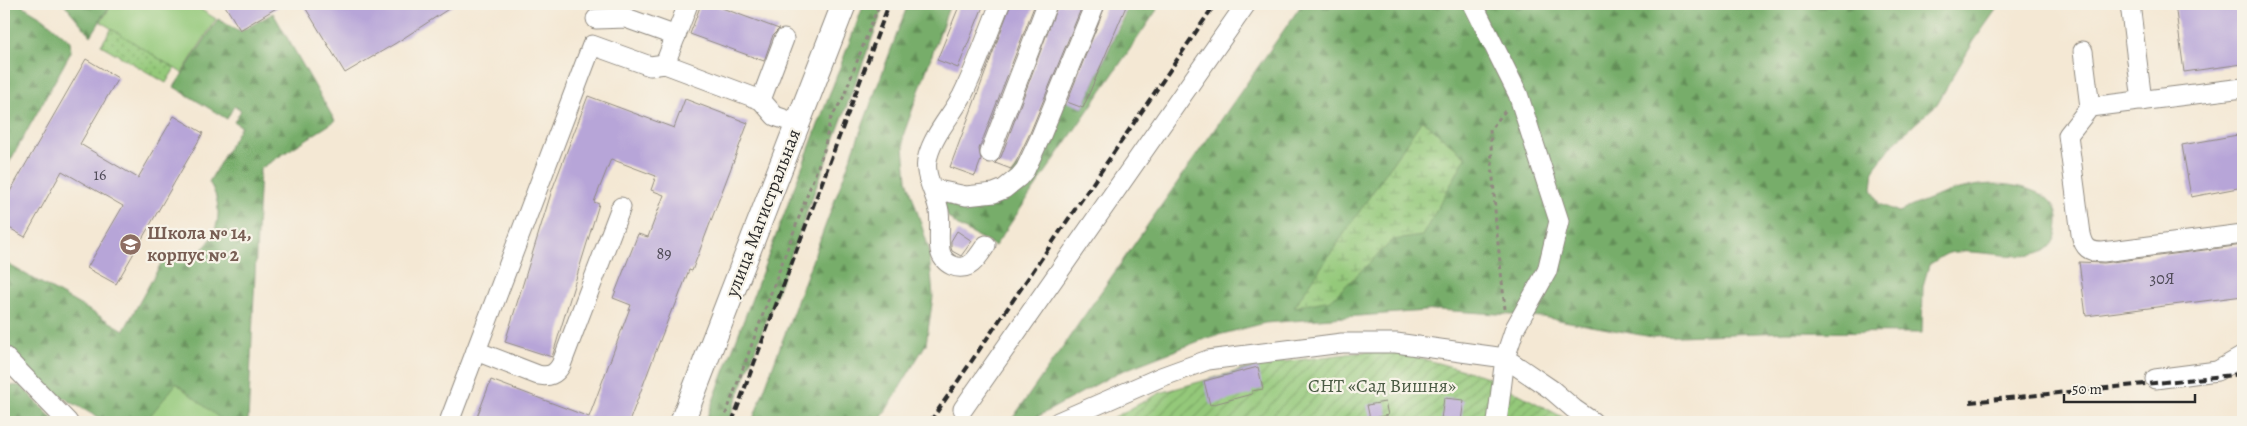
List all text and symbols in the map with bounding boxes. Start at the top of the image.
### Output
street label: улица Магистральная [719,125,807,302]
house number: 16 [94,164,106,186]
place label: Школа № 14, корпус № 2 [147,220,252,268]
school or university icon: Школа № 14, корпус № 2 [119,232,143,256]
house number: 89 [656,243,672,265]
house number: 30Я [2150,268,2175,290]
scale bar [2064,371,2196,403]
park label: СНТ «Сад Вишня» [1308,373,1456,399]
text: 50 m [2072,379,2102,399]

